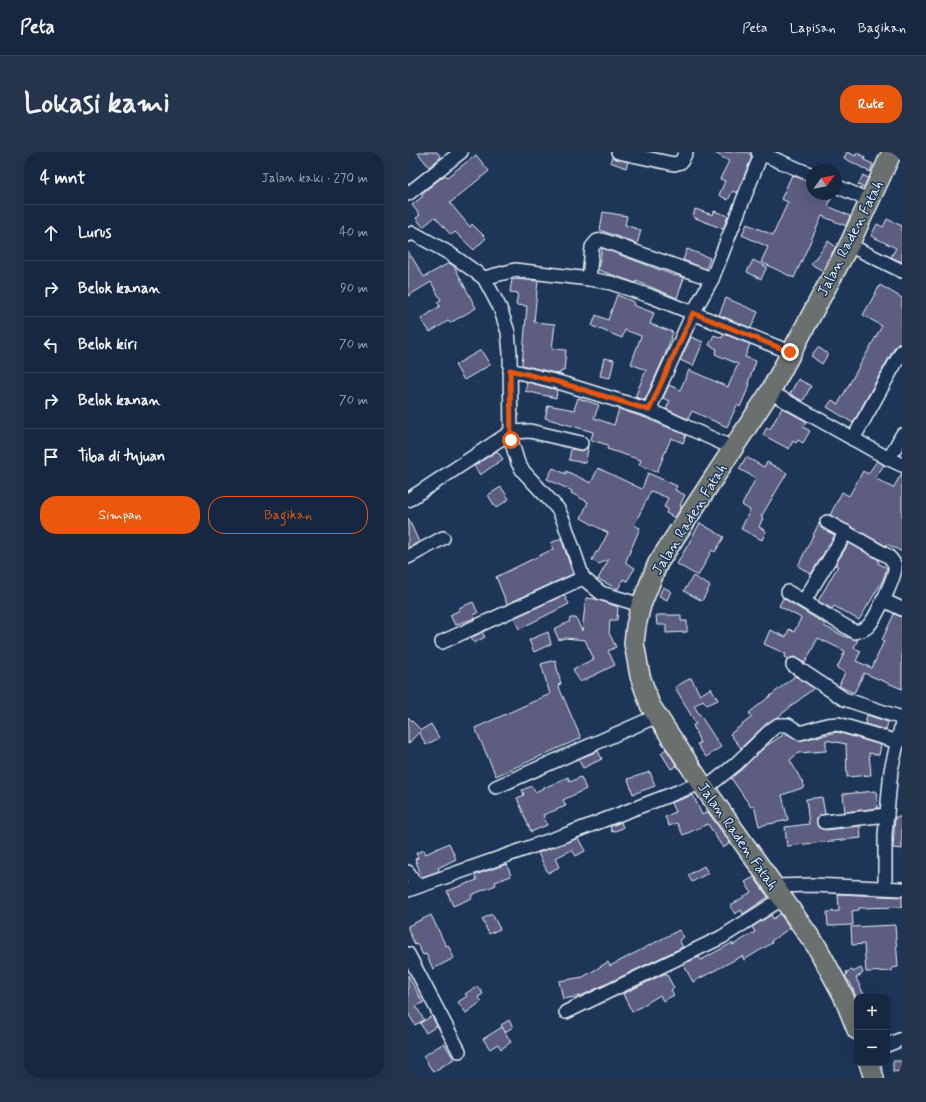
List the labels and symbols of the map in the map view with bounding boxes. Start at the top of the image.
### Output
north arrow [806,164,842,200]
street label: Jalan Raden Fatah [813,177,889,300]
route end [781,343,799,361]
route start [502,431,520,449]
street label: Jalan Raden Fatah [648,460,732,579]
street label: Jalan Raden Fatah [692,779,782,895]

